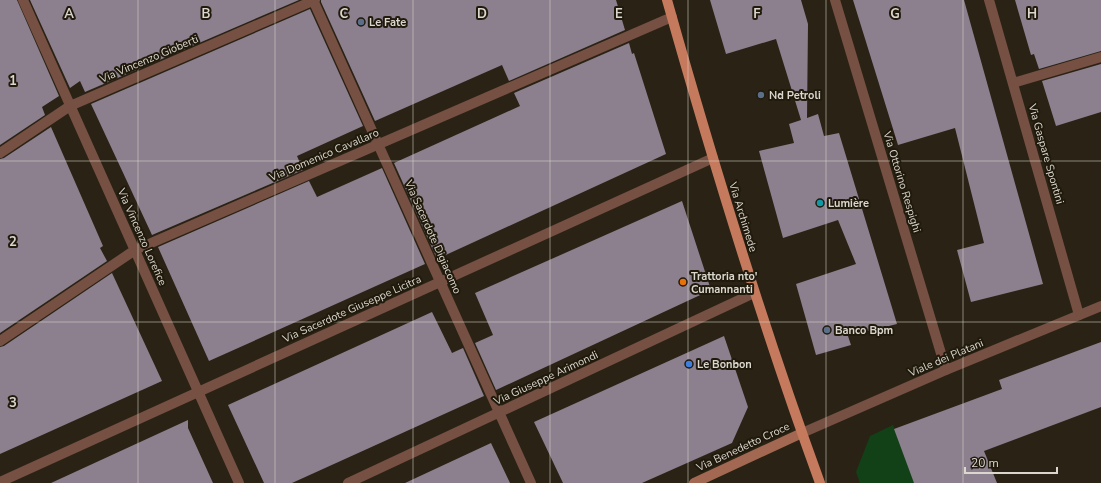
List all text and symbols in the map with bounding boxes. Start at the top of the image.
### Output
text: A [64,5,74,23]
text: B [202,5,211,23]
text: C [340,5,349,23]
text: D [477,5,487,23]
text: E [615,5,623,23]
text: F [753,5,761,23]
text: G [890,5,900,23]
text: H [1027,5,1037,23]
place label: Le Fate [369,15,406,30]
marker: Le Fate [356,17,366,27]
street label: Via Vincenzo Gioberti [96,31,201,87]
text: 1 [9,72,17,90]
place label: Nd Petroli [769,88,821,103]
marker: Nd Petroli [756,90,766,100]
street label: Via Gaspare Spontini [1024,101,1067,206]
street label: Via Domenico Cavallaro [266,125,381,185]
street label: Via Ottorino Respighi [879,129,925,234]
street label: Via Sacerdote Digiacomo [401,177,465,296]
street label: Via Archimede [725,179,761,254]
street label: Via Vincenzo Lorefice [113,185,170,288]
place label: Lumière [828,196,869,211]
marker: Lumière [815,198,825,208]
text: 2 [9,233,17,251]
place label: Trattoria nto' Cumannanti [691,269,758,297]
street label: Via Sacerdote Giuseppe Licitra [279,272,424,347]
marker: Trattoria nto' Cumannanti [678,277,688,287]
place label: Banco Bpm [835,323,893,338]
marker: Banco Bpm [822,325,832,335]
street label: Viale dei Platani [905,335,986,381]
street label: Via Giuseppe Arimondi [491,347,601,409]
place label: Le Bonbon [697,357,752,372]
marker: Le Bonbon [684,359,694,369]
text: 3 [9,394,17,412]
street label: Via Benedetto Croce [693,419,792,476]
scale bar [965,449,1057,475]
text: 20 m [971,455,999,471]

